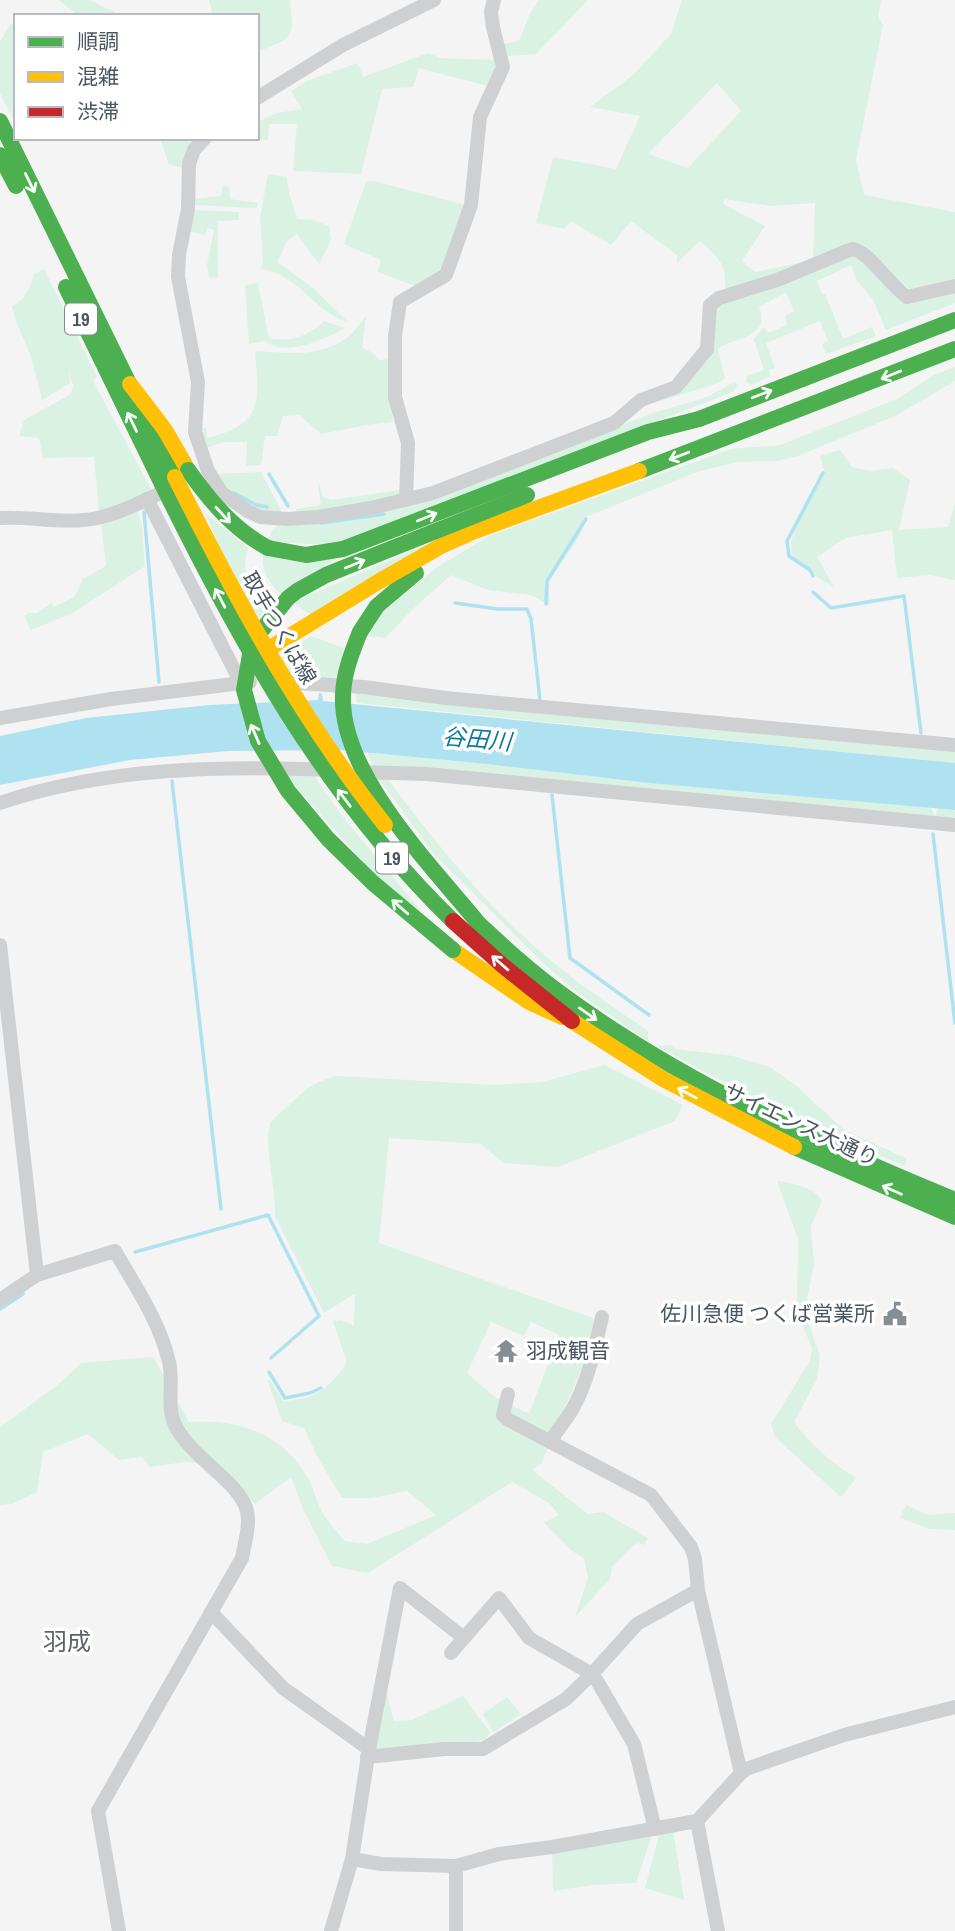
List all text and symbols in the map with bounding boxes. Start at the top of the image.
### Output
legend [14,14,259,140]
text: 順調 [77,27,119,56]
text: 混雑 [77,62,119,91]
text: 渋滞 [77,97,119,126]
one-way arrow [24,172,38,193]
road number: 19 [65,304,97,334]
one-way arrow [881,369,903,382]
one-way arrow [751,387,773,400]
one-way arrow [124,412,138,433]
one-way arrow [668,450,690,463]
one-way arrow [215,506,231,524]
one-way arrow [416,510,438,523]
one-way arrow [343,556,365,569]
street label: 取手つくば線 [235,566,323,690]
one-way arrow [213,588,226,609]
water label: 谷田川 [441,720,516,757]
one-way arrow [247,724,260,746]
one-way arrow [337,789,352,808]
road number: 19 [376,842,408,874]
one-way arrow [391,899,409,915]
one-way arrow [491,955,509,971]
one-way arrow [578,1007,597,1021]
street label: サイエンス大通り [719,1076,883,1173]
one-way arrow [677,1085,698,1099]
one-way arrow [882,1183,903,1196]
place label: 佐川急便 つくば営業所 [660,1299,875,1328]
public building icon: 佐川急便 つくば営業所 [881,1300,909,1328]
place label: 羽成観音 [526,1336,610,1365]
temple icon: 羽成観音 [492,1337,520,1365]
district label: 羽成 [43,1625,91,1657]

